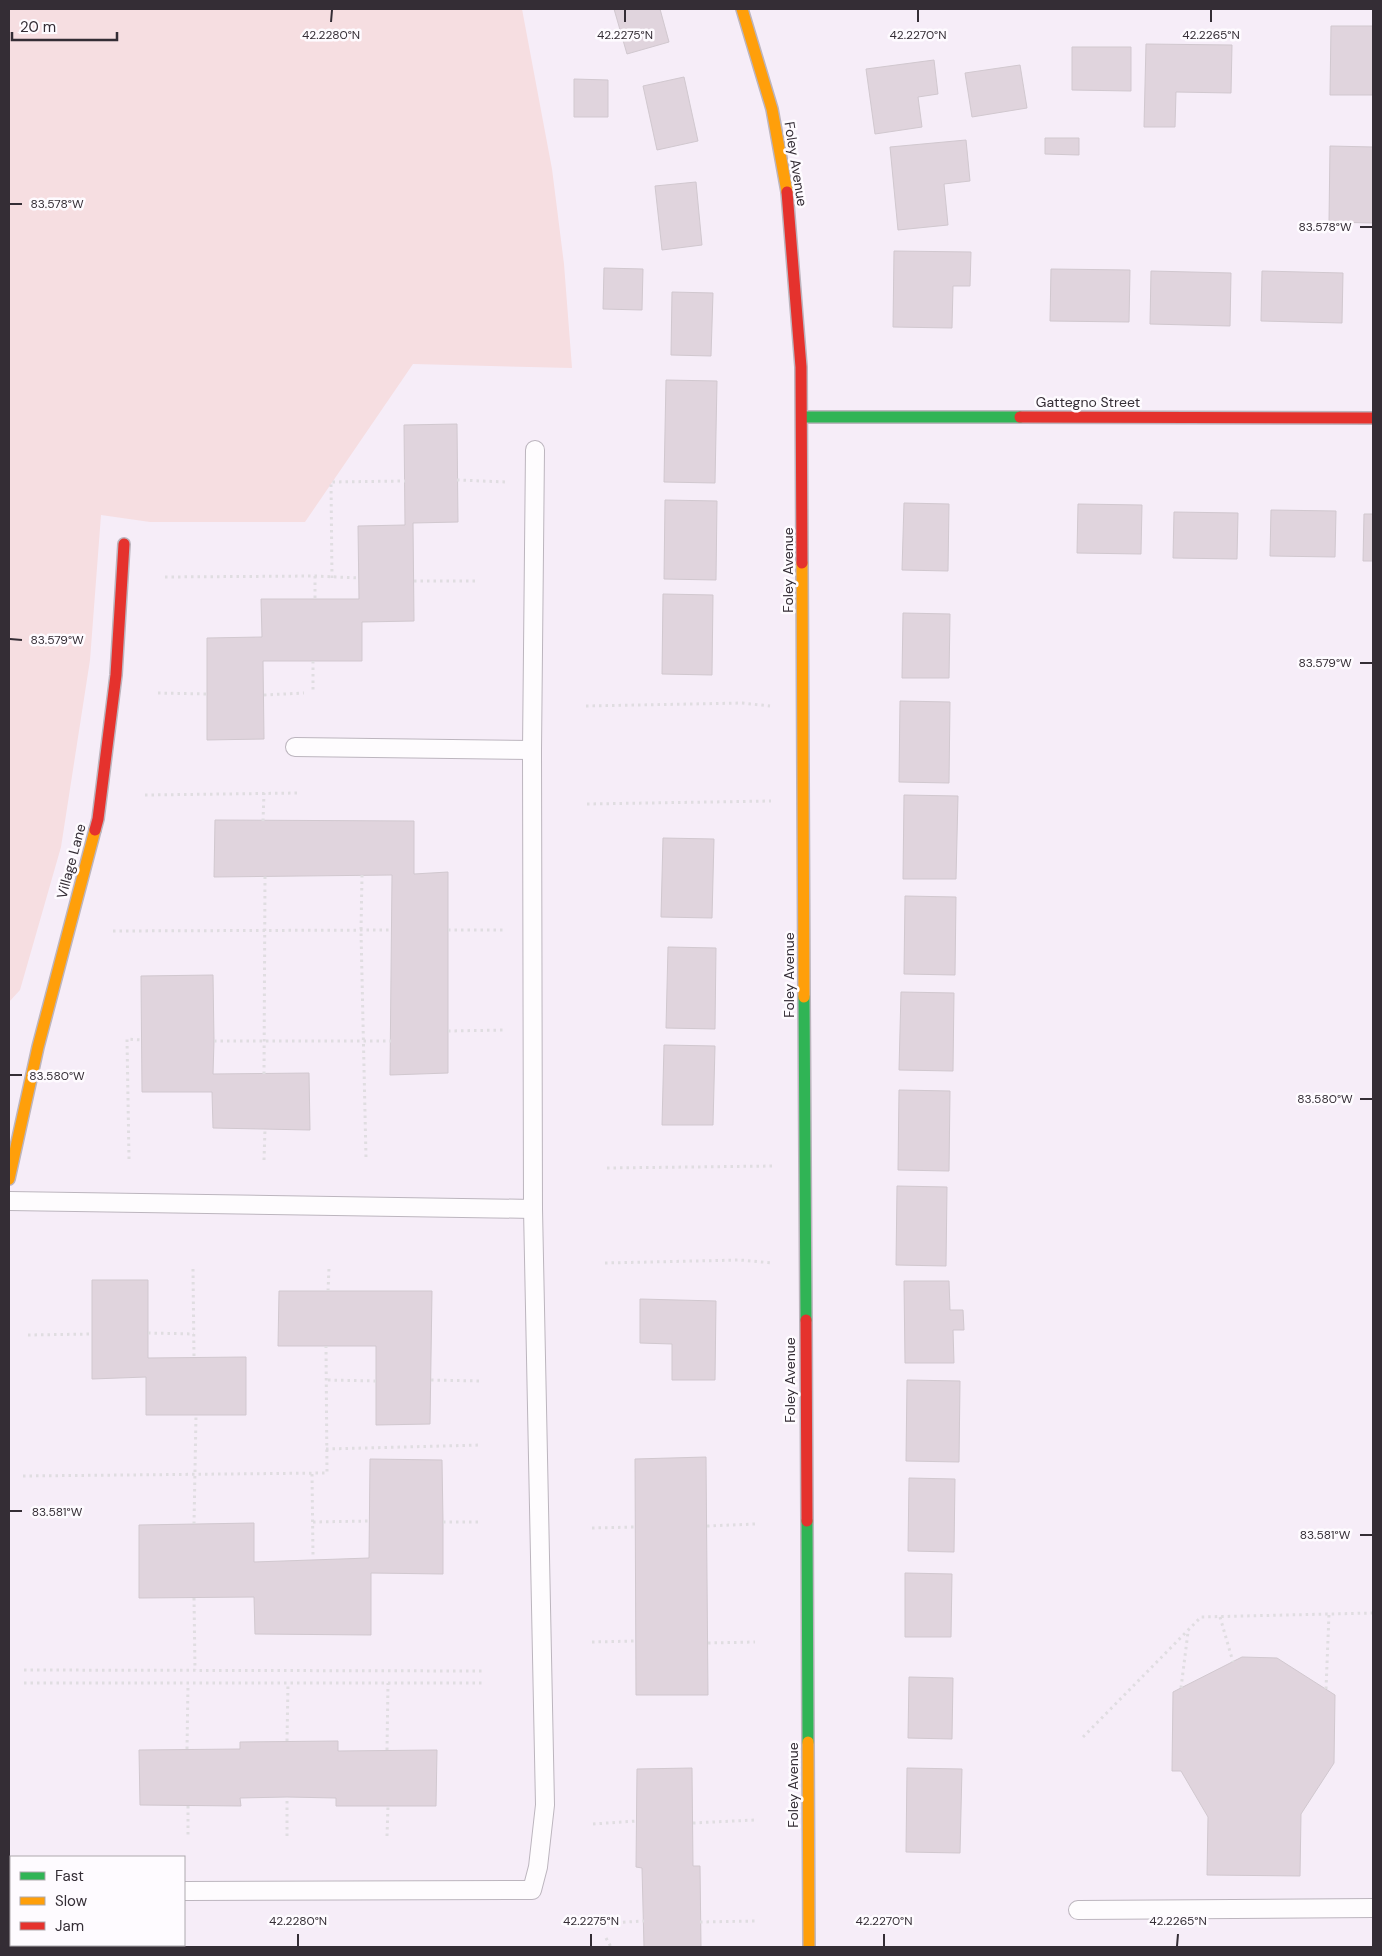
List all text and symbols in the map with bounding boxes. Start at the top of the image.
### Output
scale bar [12,10,118,42]
text: 20 m [20,17,56,37]
text: 42.2280°N [302,27,360,43]
text: 42.2275°N [597,27,653,43]
text: 42.2270°N [889,27,947,43]
text: 42.2265°N [1182,27,1240,43]
street label: Foley Avenue [780,120,812,208]
text: 83.578°W [30,196,84,212]
text: 83.578°W [1298,219,1352,235]
street label: Gattegno Street [1036,393,1140,411]
street label: Foley Avenue [779,527,797,613]
text: 83.579°W [30,632,84,648]
text: 83.579°W [1298,655,1352,671]
street label: Village Lane [52,822,90,900]
street label: Foley Avenue [780,932,798,1018]
text: 83.580°W [29,1068,85,1084]
text: 83.580°W [1297,1091,1353,1107]
street label: Foley Avenue [781,1337,799,1423]
text: 83.581°W [32,1504,83,1520]
text: 83.581°W [1300,1527,1351,1543]
street label: Foley Avenue [784,1742,802,1828]
legend [10,1856,185,1946]
text: Fast [55,1866,84,1886]
text: Slow [55,1891,88,1911]
text: 42.2280°N [269,1913,327,1929]
text: 42.2275°N [563,1913,619,1929]
text: 42.2270°N [855,1913,913,1929]
text: 42.2265°N [1149,1913,1207,1929]
text: Jam [55,1916,84,1936]

